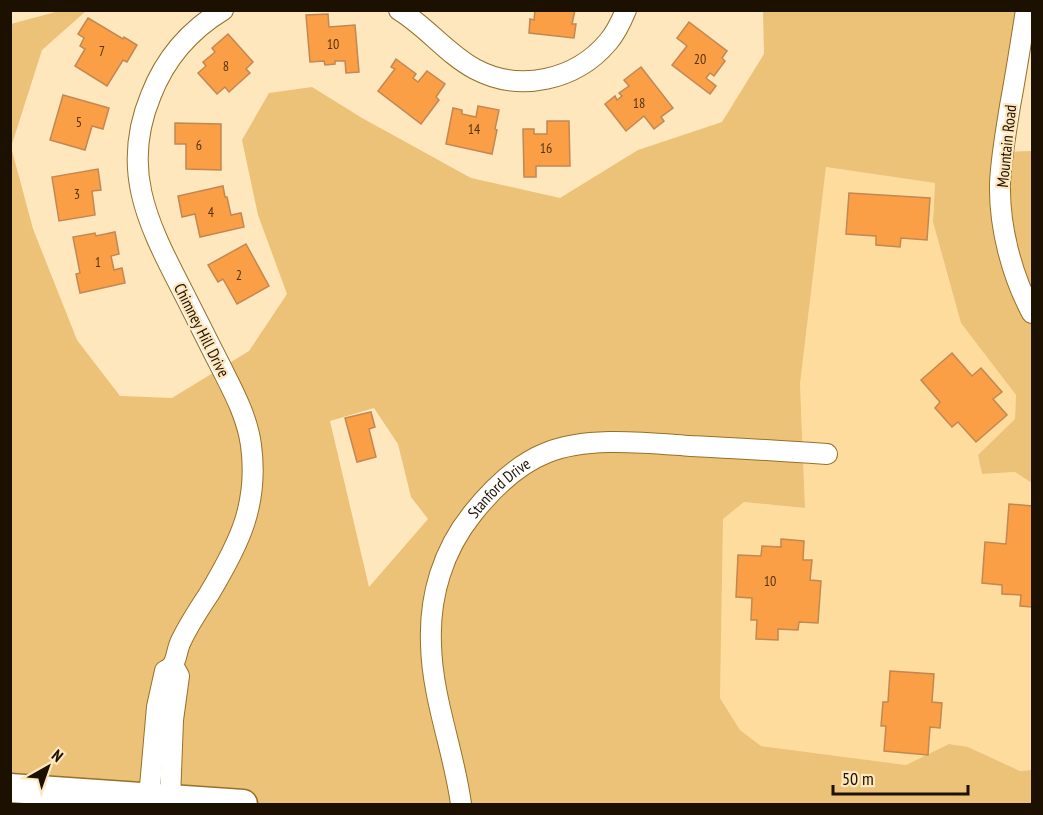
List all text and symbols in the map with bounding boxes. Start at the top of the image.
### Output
house number: 10 [327,35,339,53]
house number: 7 [99,42,105,60]
house number: 20 [694,50,706,68]
house number: 8 [223,57,229,75]
house number: 18 [633,94,645,112]
street label: Mountain Road [992,104,1020,188]
house number: 5 [76,113,82,131]
house number: 14 [468,120,481,138]
house number: 6 [196,136,202,154]
house number: 16 [540,139,552,157]
house number: 3 [74,185,80,203]
house number: 4 [208,203,215,221]
house number: 1 [95,253,101,271]
house number: 2 [236,266,242,284]
street label: Chimney Hill Drive [170,280,234,380]
street label: Stanford Drive [463,453,534,522]
house number: 10 [764,572,776,590]
north arrow [18,737,78,797]
text: N [48,745,67,766]
scale bar [833,758,968,796]
text: 50 m [842,767,874,790]

